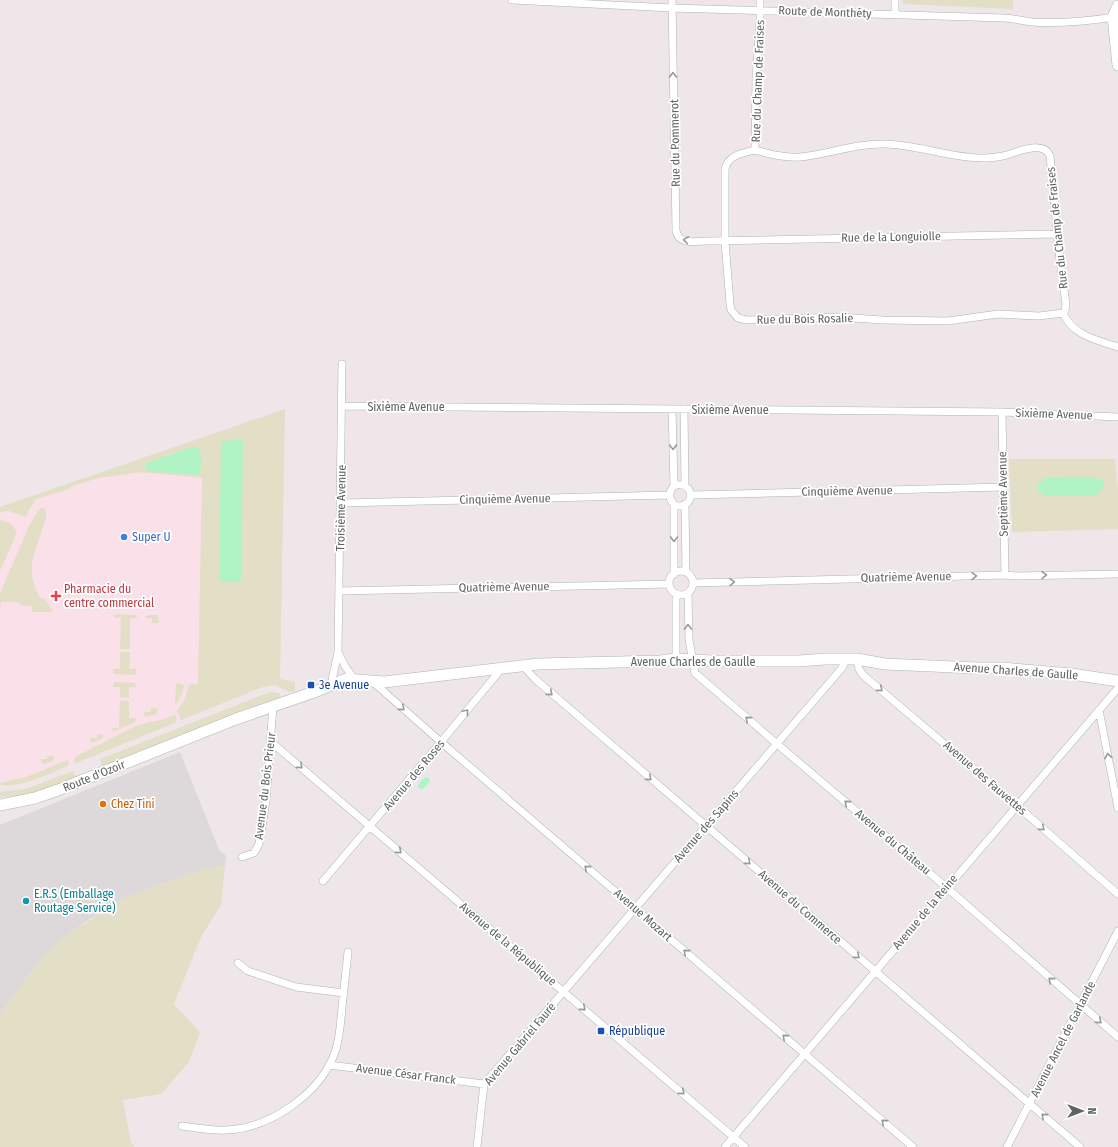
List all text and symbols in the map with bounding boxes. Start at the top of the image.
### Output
street label: Route de Monthéty [778,3,872,21]
street label: Rue du Champ de Fraises [749,19,767,143]
one-way arrow [669,72,677,78]
street label: Rue du Pommerot [667,99,683,187]
street label: Rue du Champ de Fraises [1044,166,1070,290]
street label: Rue de la Longuiolle [841,229,941,245]
one-way arrow [683,236,690,245]
street label: Rue du Bois Rosalie [757,311,853,327]
street label: Sixième Avenue [367,400,445,414]
street label: Sixième Avenue [691,403,769,417]
street label: Sixième Avenue [1015,406,1093,422]
one-way arrow [669,444,677,450]
street label: Septième Avenue [995,451,1011,537]
street label: Troisième Avenue [333,465,349,551]
street label: Cinquième Avenue [801,483,893,499]
street label: Cinquième Avenue [459,491,551,507]
place label: Super U [132,530,171,544]
marker: Super U [119,532,129,542]
one-way arrow [670,536,678,542]
street label: Quatrième Avenue [860,569,952,585]
one-way arrow [1041,571,1047,579]
one-way arrow [971,572,977,580]
one-way arrow [729,578,735,586]
street label: Quatrième Avenue [458,579,550,595]
place label: Pharmacie du centre commercial [64,582,154,610]
marker: Pharmacie du centre commercial [51,591,61,601]
one-way arrow [684,624,692,630]
street label: Avenue Charles de Gaulle [631,655,755,669]
street label: Avenue Charles de Gaulle [953,660,1079,682]
place label: 3e Avenue [319,678,369,692]
marker: 3e Avenue [306,680,316,690]
one-way arrow [875,684,883,692]
one-way arrow [546,689,553,696]
one-way arrow [397,704,404,711]
one-way arrow [462,710,469,717]
one-way arrow [745,716,753,723]
street label: Avenue du Bois Prieur [251,731,279,840]
street label: Avenue des Roses [380,737,448,813]
street label: Avenue des Fauvettes [940,738,1030,818]
one-way arrow [1104,753,1113,759]
street label: Route d'Ozoir [61,757,128,795]
one-way arrow [295,762,303,769]
one-way arrow [644,773,652,780]
street label: Avenue des Sapins [671,787,741,865]
place label: Chez Tini [111,797,155,811]
marker: Chez Tini [98,799,108,809]
one-way arrow [844,801,851,808]
street label: Avenue du Château [852,806,934,878]
one-way arrow [1038,824,1045,831]
one-way arrow [394,847,401,854]
one-way arrow [743,858,751,865]
one-way arrow [585,865,592,872]
street label: Avenue du Commerce [756,867,845,947]
street label: Avenue de la Reine [890,872,960,952]
street label: Avenue Mozart [611,886,675,944]
place label: E.R.S (Emballage Routage Service) [34,887,116,915]
marker: E.R.S (Emballage Routage Service) [21,896,31,906]
street label: Avenue de la République [457,899,559,989]
one-way arrow [683,950,691,957]
one-way arrow [852,952,860,959]
one-way arrow [1048,977,1056,984]
street label: Avenue Ancel de Garlande [1028,979,1098,1099]
street label: Avenue Gabriel Fauré [481,1000,559,1088]
one-way arrow [578,1003,586,1011]
one-way arrow [1095,1017,1102,1024]
place label: République [609,1024,665,1038]
marker: République [596,1026,606,1036]
one-way arrow [782,1034,790,1042]
street label: Avenue César Franck [355,1061,457,1087]
one-way arrow [677,1088,684,1095]
north arrow [1062,1091,1102,1131]
text: N [1085,1108,1098,1114]
one-way arrow [1041,1114,1049,1121]
one-way arrow [881,1119,888,1126]

